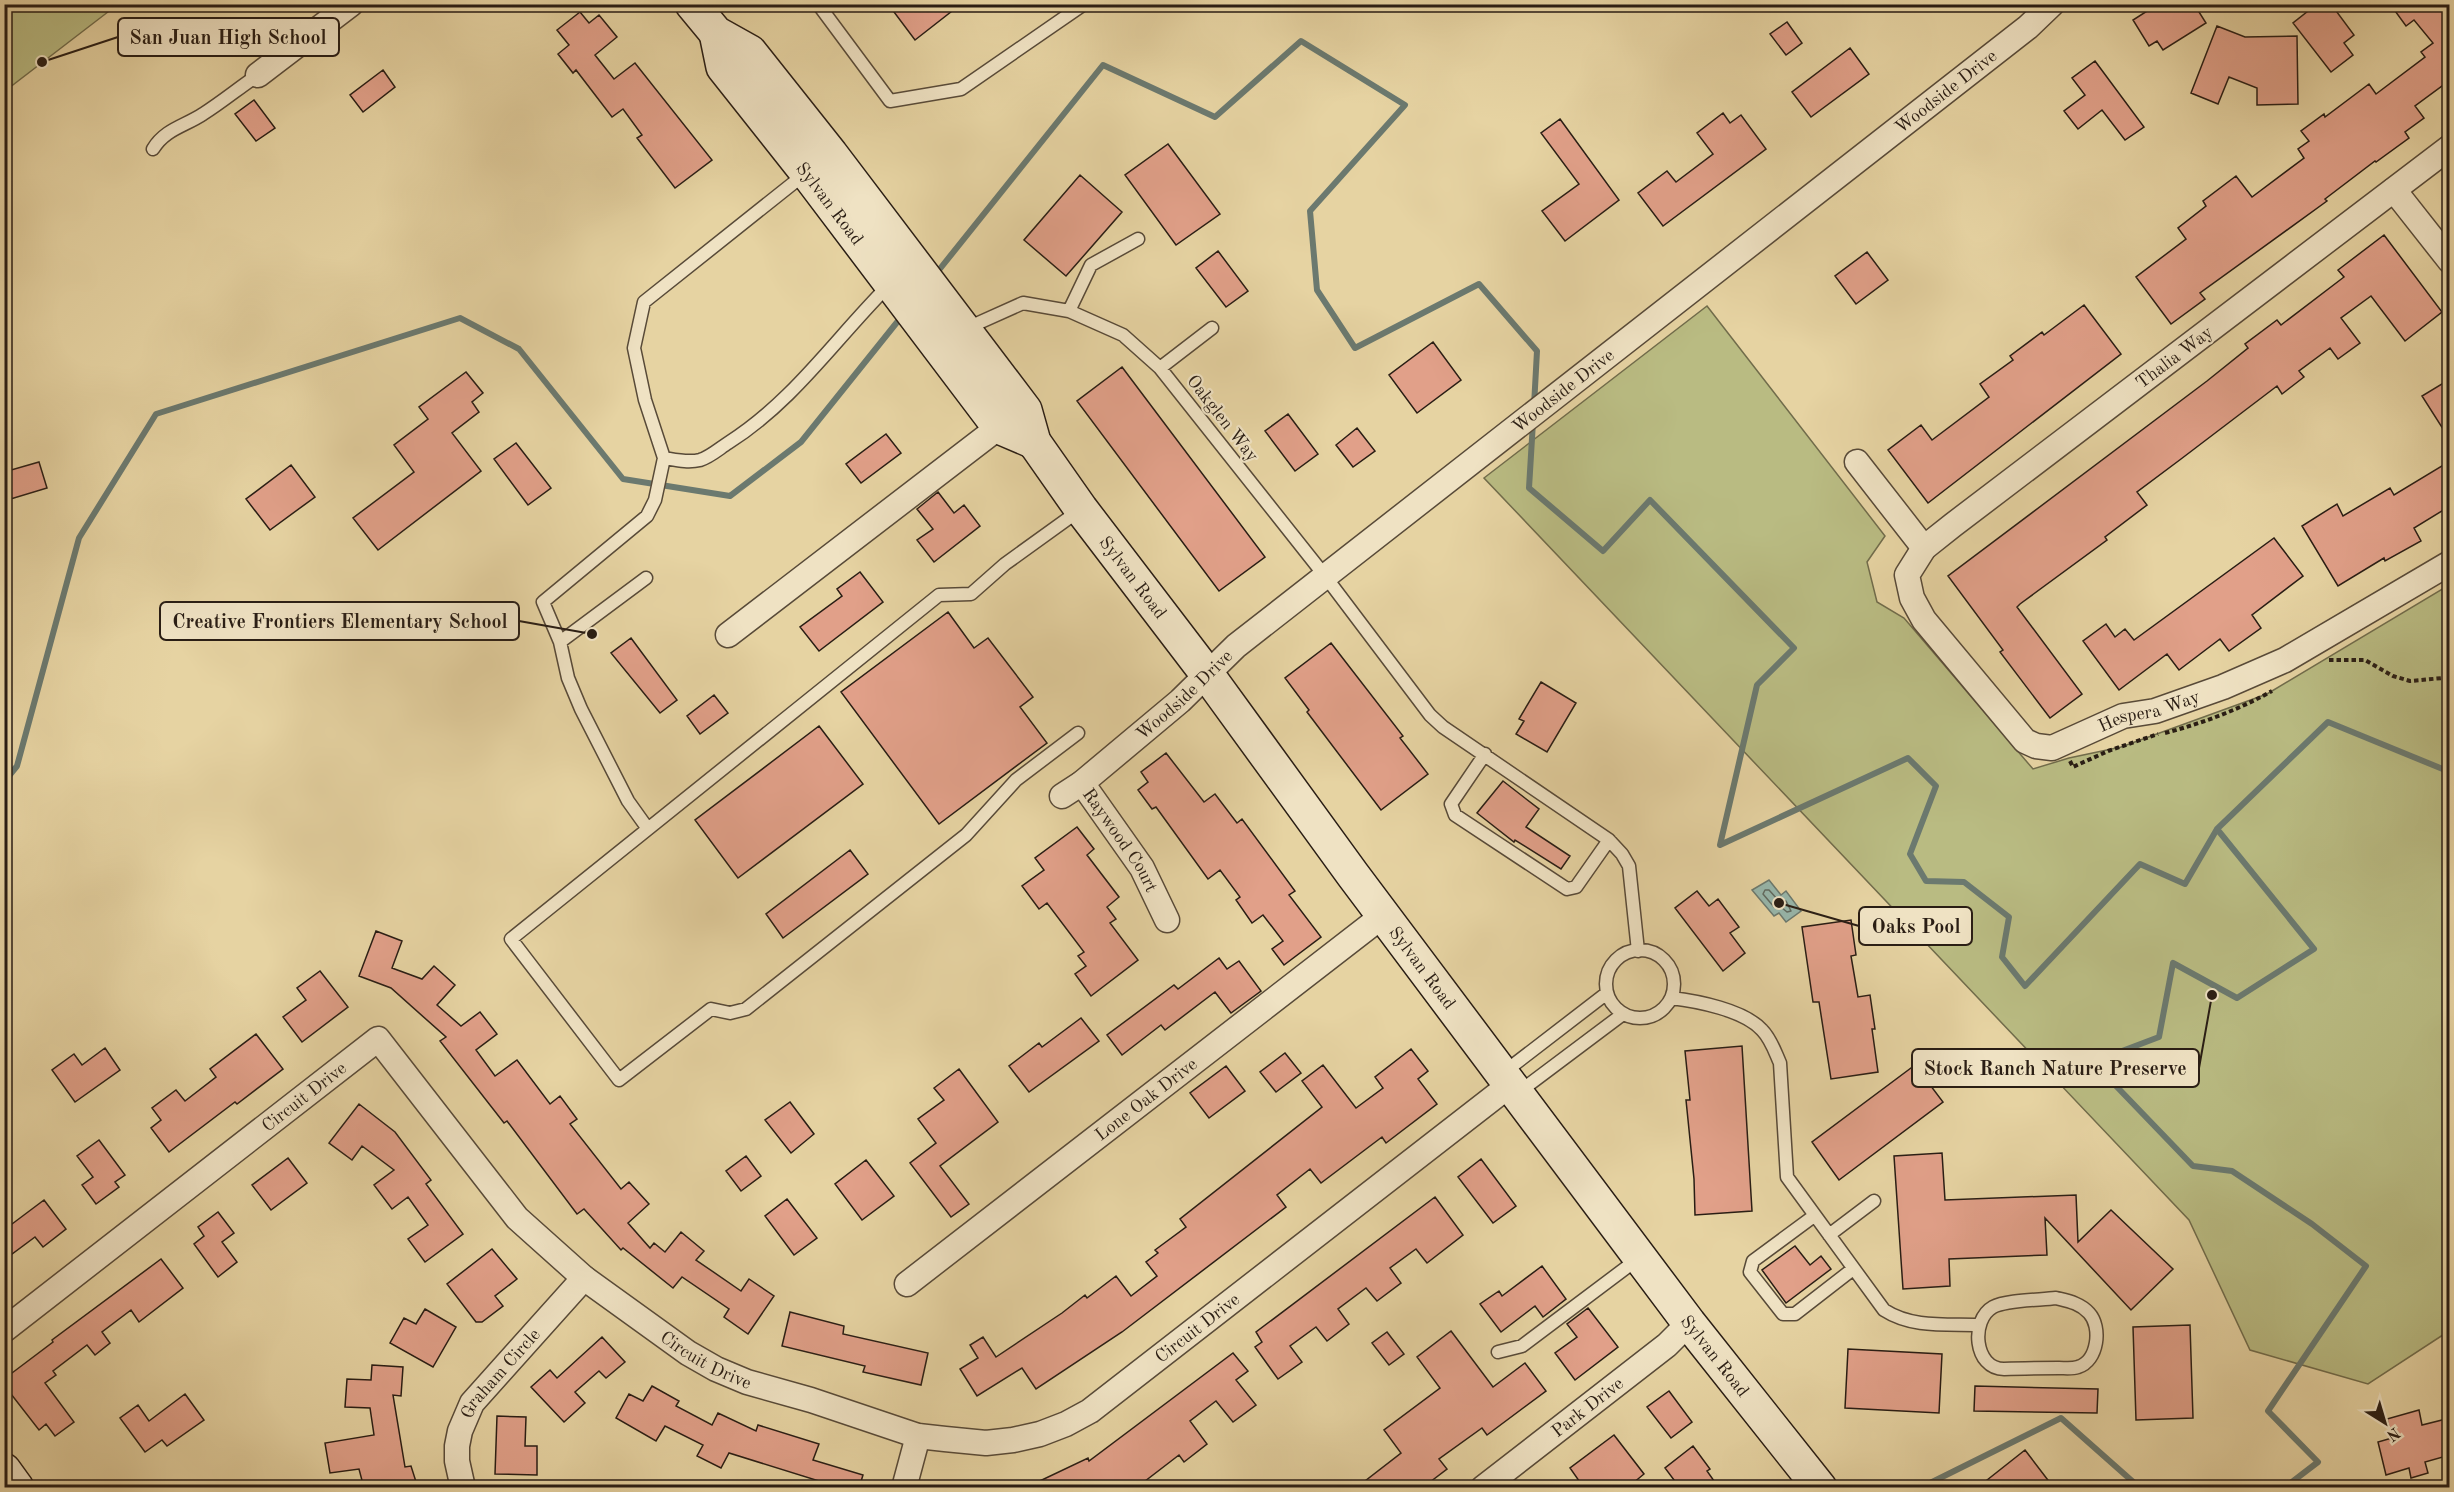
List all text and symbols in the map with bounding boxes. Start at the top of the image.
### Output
callout: San Juan High School [118,18,339,56]
text: San Juan High School [129,29,327,49]
street label: Woodside Drive [1892,47,2001,137]
street label: Sylvan Road [792,159,866,249]
street label: Thalia Way [2133,323,2217,392]
street label: Woodside Drive [1509,346,1618,436]
street label: Oakglen Way [1183,372,1262,466]
street label: Sylvan Road [1095,533,1169,622]
callout: Creative Frontiers Elementary School [160,602,519,640]
text: Creative Frontiers Elementary School [172,613,508,633]
street label: Woodside Drive [1133,647,1236,744]
street label: Hespera Way [2096,688,2203,736]
street label: Raywood Court [1079,785,1160,895]
callout: Oaks Pool [1859,907,1972,945]
text: Oaks Pool [1871,918,1961,938]
street label: Sylvan Road [1385,924,1458,1013]
callout: Stock Ranch Nature Preserve [1912,1049,2199,1087]
street label: Lone Oak Drive [1092,1055,1201,1145]
street label: Circuit Drive [259,1059,350,1136]
text: Stock Ranch Nature Preserve [1923,1060,2187,1080]
street label: Circuit Drive [1152,1290,1243,1367]
street label: Sylvan Road [1677,1312,1752,1401]
street label: Graham Circle [458,1325,544,1421]
street label: Circuit Drive [657,1328,754,1393]
street label: Park Drive [1549,1374,1627,1441]
north arrow [2355,1393,2415,1453]
text: N [2383,1423,2403,1444]

